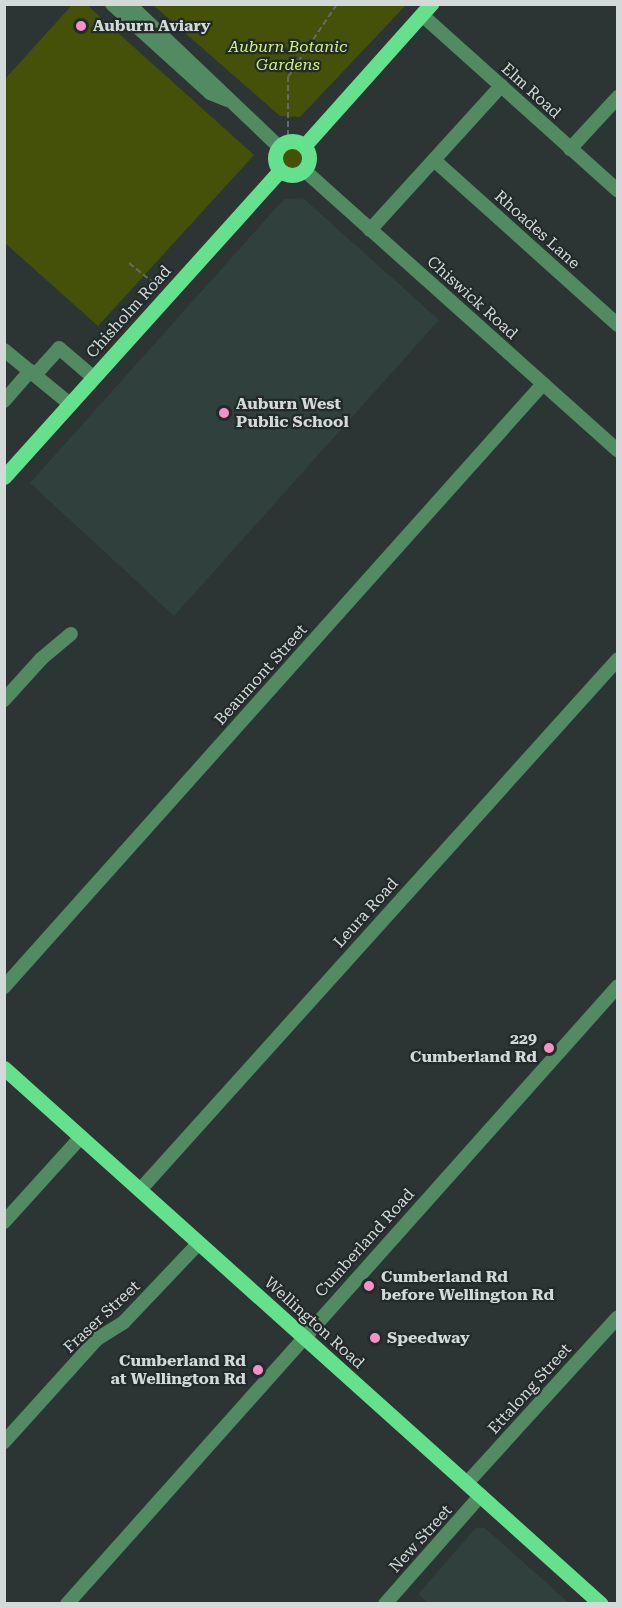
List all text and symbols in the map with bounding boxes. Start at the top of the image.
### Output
place label: Auburn Aviary [93,16,210,36]
marker: Auburn Aviary [74,19,88,33]
park label: Auburn Botanic Gardens [229,37,347,75]
street label: Elm Road [497,59,565,123]
street label: Rhoades Lane [490,187,584,273]
street label: Chiswick Road [423,252,521,344]
street label: Chisholm Road [83,262,175,362]
place label: Auburn West Public School [236,394,349,432]
marker: Auburn West Public School [217,406,231,420]
street label: Beaumont Street [211,621,311,729]
street label: Leura Road [330,874,402,952]
place label: 229 Cumberland Rd [410,1029,537,1067]
marker: 229 Cumberland Rd [542,1041,556,1055]
street label: Cumberland Road [311,1185,419,1301]
place label: Cumberland Rd before Wellington Rd [381,1267,554,1305]
street label: Wellington Road [260,1273,368,1373]
street label: Fraser Street [60,1277,144,1357]
marker: Cumberland Rd before Wellington Rd [362,1279,376,1293]
place label: Speedway [387,1328,470,1348]
marker: Speedway [368,1331,382,1345]
street label: Ettalong Street [484,1340,576,1438]
place label: Cumberland Rd at Wellington Rd [111,1351,246,1389]
marker: Cumberland Rd at Wellington Rd [251,1363,265,1377]
street label: New Street [386,1501,456,1577]

